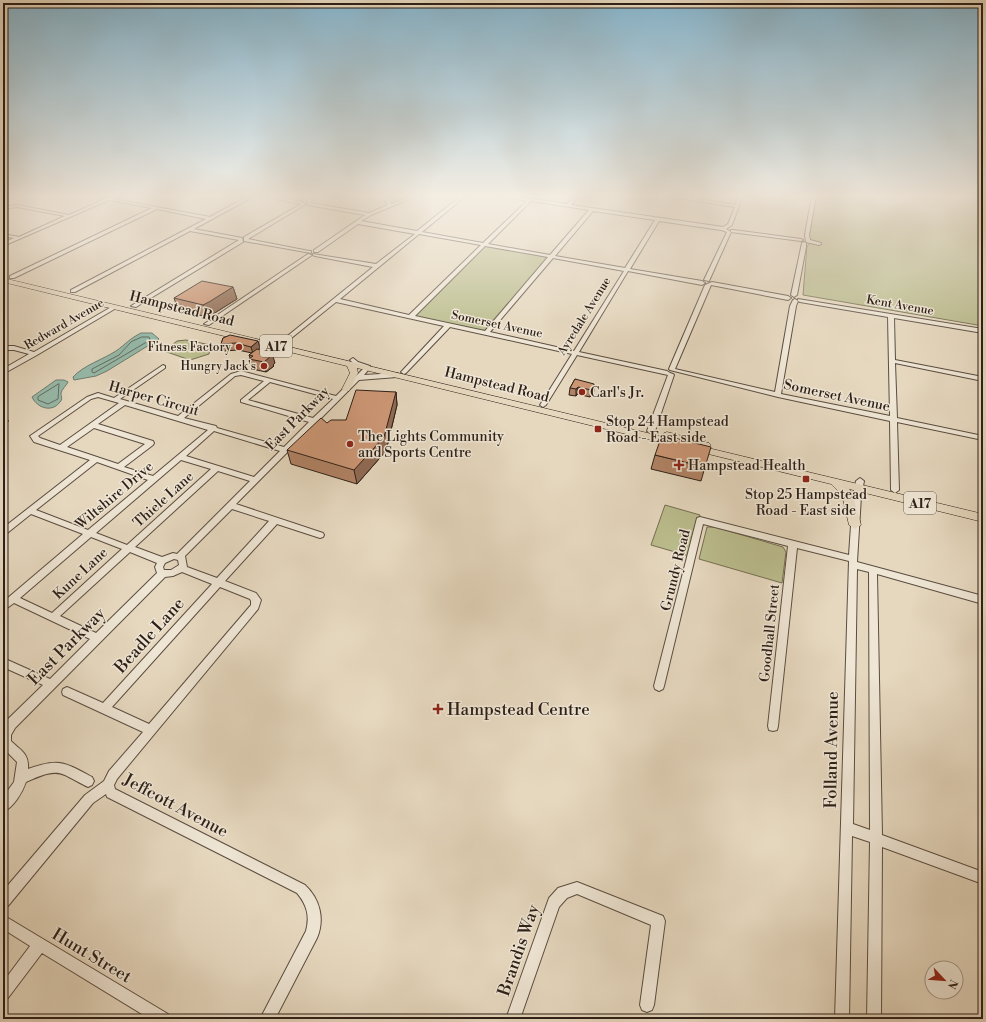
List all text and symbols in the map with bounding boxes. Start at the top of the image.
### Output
street label: Ayredale Avenue [554,275,614,359]
street label: Hampstead Road [128,287,236,331]
street label: Kent Avenue [865,292,935,319]
street label: Redward Avenue [22,296,107,353]
street label: Somerset Avenue [450,307,544,341]
road number: A17 [260,335,292,357]
place label: Fitness Factory [147,340,231,355]
marker: Fitness Factory [234,342,244,352]
place label: Hungry Jack's [181,359,256,374]
marker: Hungry Jack's [259,361,269,371]
street label: Hampstead Road [443,363,551,407]
street label: Somerset Avenue [782,376,892,416]
street label: Harper Circuit [106,377,201,420]
street label: East Parkway [262,383,334,455]
place label: Carl's Jr. [590,384,644,402]
marker: Carl's Jr. [577,387,587,397]
place label: Stop 24 Hampstead Road - East side [606,413,729,447]
marker: Stop 24 Hampstead Road - East side [593,424,603,434]
place label: The Lights Community and Sports Centre [358,428,504,462]
marker: The Lights Community and Sports Centre [345,439,355,449]
place label: Hampstead Health [688,457,806,475]
street label: Wiltshire Drive [71,458,157,534]
marker: Hampstead Health [673,459,685,471]
street label: Thiele Lane [130,468,198,532]
marker: Stop 25 Hampstead Road - East side [801,474,811,484]
place label: Stop 25 Hampstead Road - East side [745,486,867,520]
road number: A17 [904,492,936,514]
street label: Grundy Road [657,528,695,613]
street label: Kune Lane [50,544,112,604]
street label: Goodhall Street [756,583,784,683]
street label: Beadle Lane [109,593,190,679]
street label: East Parkway [23,603,111,690]
street label: Folland Avenue [820,691,844,809]
place label: Hampstead Centre [447,699,590,721]
marker: Hampstead Centre [432,703,444,715]
street label: Jeffcott Avenue [118,768,232,843]
street label: Brandis Way [493,901,545,1000]
street label: Hunt Street [48,923,135,988]
north arrow [924,960,964,1000]
text: N [944,977,960,991]

